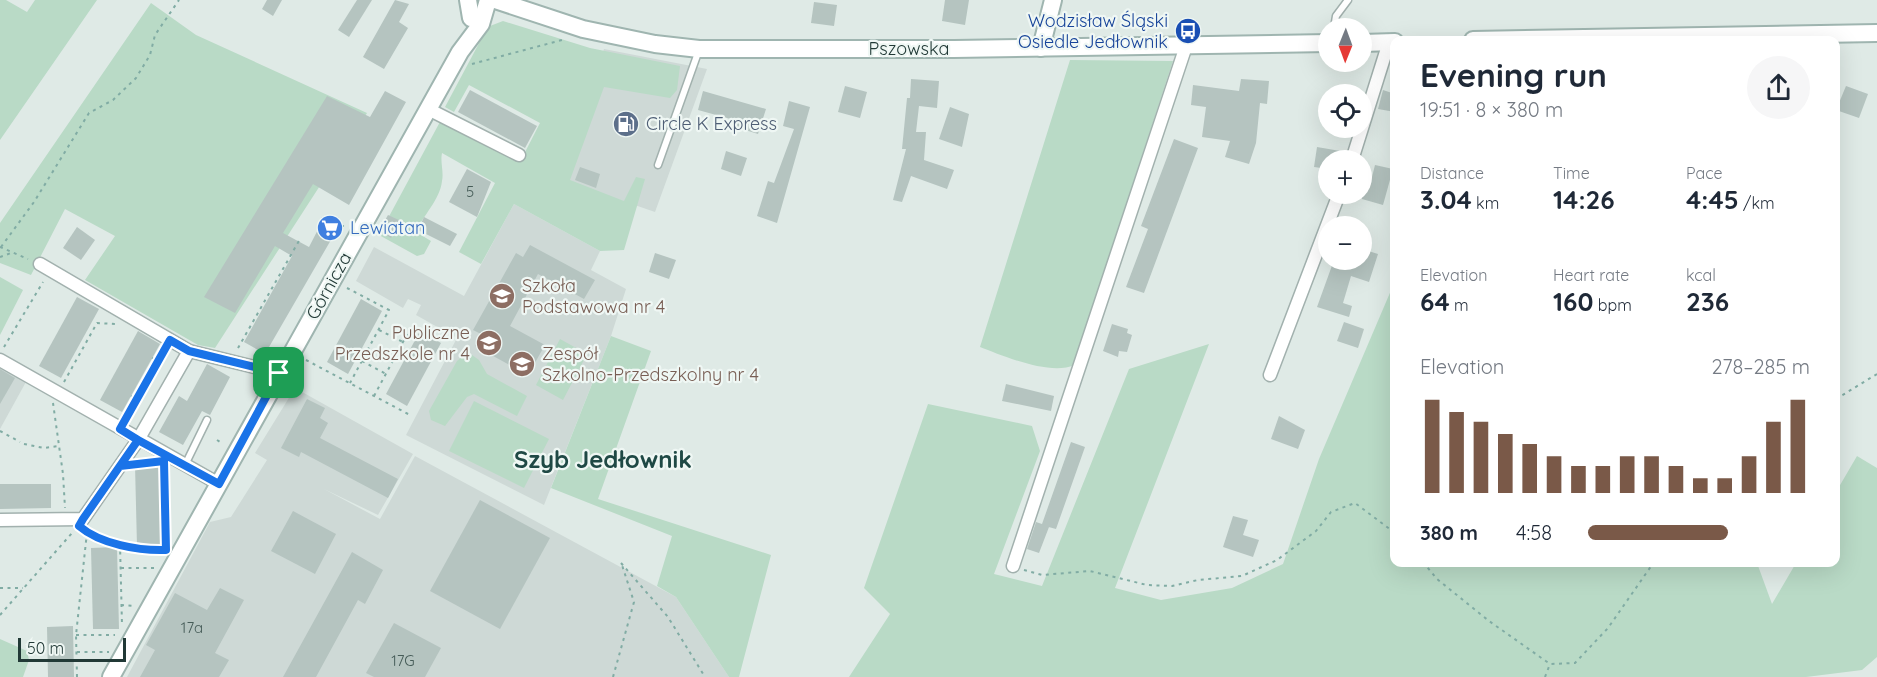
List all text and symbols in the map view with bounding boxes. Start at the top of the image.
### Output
place label: Wodzisław Śląski Osiedle Jedłownik [1018,9,1168,53]
bus stop icon: Wodzisław Śląski Osiedle Jedłownik [1173,16,1203,46]
north arrow [1318,18,1372,72]
map controls [1318,18,1372,270]
street label: Pszowska [869,37,949,60]
text: Evening run [1420,54,1607,95]
button: share [1747,56,1810,119]
button: locate [1318,84,1372,138]
text: 19:51 · 8 × 380 m [1420,97,1563,122]
fuel station icon: Circle K Express [611,109,641,139]
place label: Circle K Express [646,112,777,135]
button: + [1318,150,1372,204]
text: Distance [1420,163,1484,183]
text: Time [1553,163,1590,183]
text: Pace [1686,163,1722,183]
house number: 5 [466,182,474,201]
text: 3.04 [1420,183,1472,216]
text: 14:26 [1553,183,1615,216]
text: 4:45 [1686,183,1739,216]
text: km [1472,193,1499,213]
text: /km [1739,193,1775,213]
supermarket icon: Lewiatan [315,213,345,243]
place label: Lewiatan [350,216,425,239]
button: − [1318,216,1372,270]
street label: Górnicza [301,248,356,323]
text: Elevation [1420,265,1487,285]
text: Heart rate [1553,265,1629,285]
text: kcal [1686,265,1716,285]
place label: Szkoła Podstawowa nr 4 [522,274,665,318]
school or university icon: Szkoła Podstawowa nr 4 [487,281,517,311]
text: 64 [1420,285,1450,318]
text: 160 [1553,285,1593,318]
text: 236 [1686,285,1729,318]
text: m [1450,295,1469,315]
text: bpm [1593,295,1632,315]
place label: Publiczne Przedszkole nr 4 [335,321,470,365]
school or university icon: Publiczne Przedszkole nr 4 [474,328,504,358]
place label: Zespół Szkolno-Przedszkolny nr 4 [542,342,759,386]
pin [253,347,304,398]
school or university icon: Zespół Szkolno-Przedszkolny nr 4 [507,349,537,379]
text: Elevation [1420,354,1504,379]
text: 278–285 m [1712,354,1810,379]
icon: arrive [262,356,295,389]
district label: Szyb Jedłownik [514,444,692,474]
text: 380 m [1420,520,1478,545]
text: 4:58 [1516,520,1552,545]
house number: 17a [181,618,203,637]
scale bar [18,635,126,662]
text: 50 m [27,638,64,658]
house number: 17G [391,651,415,670]

